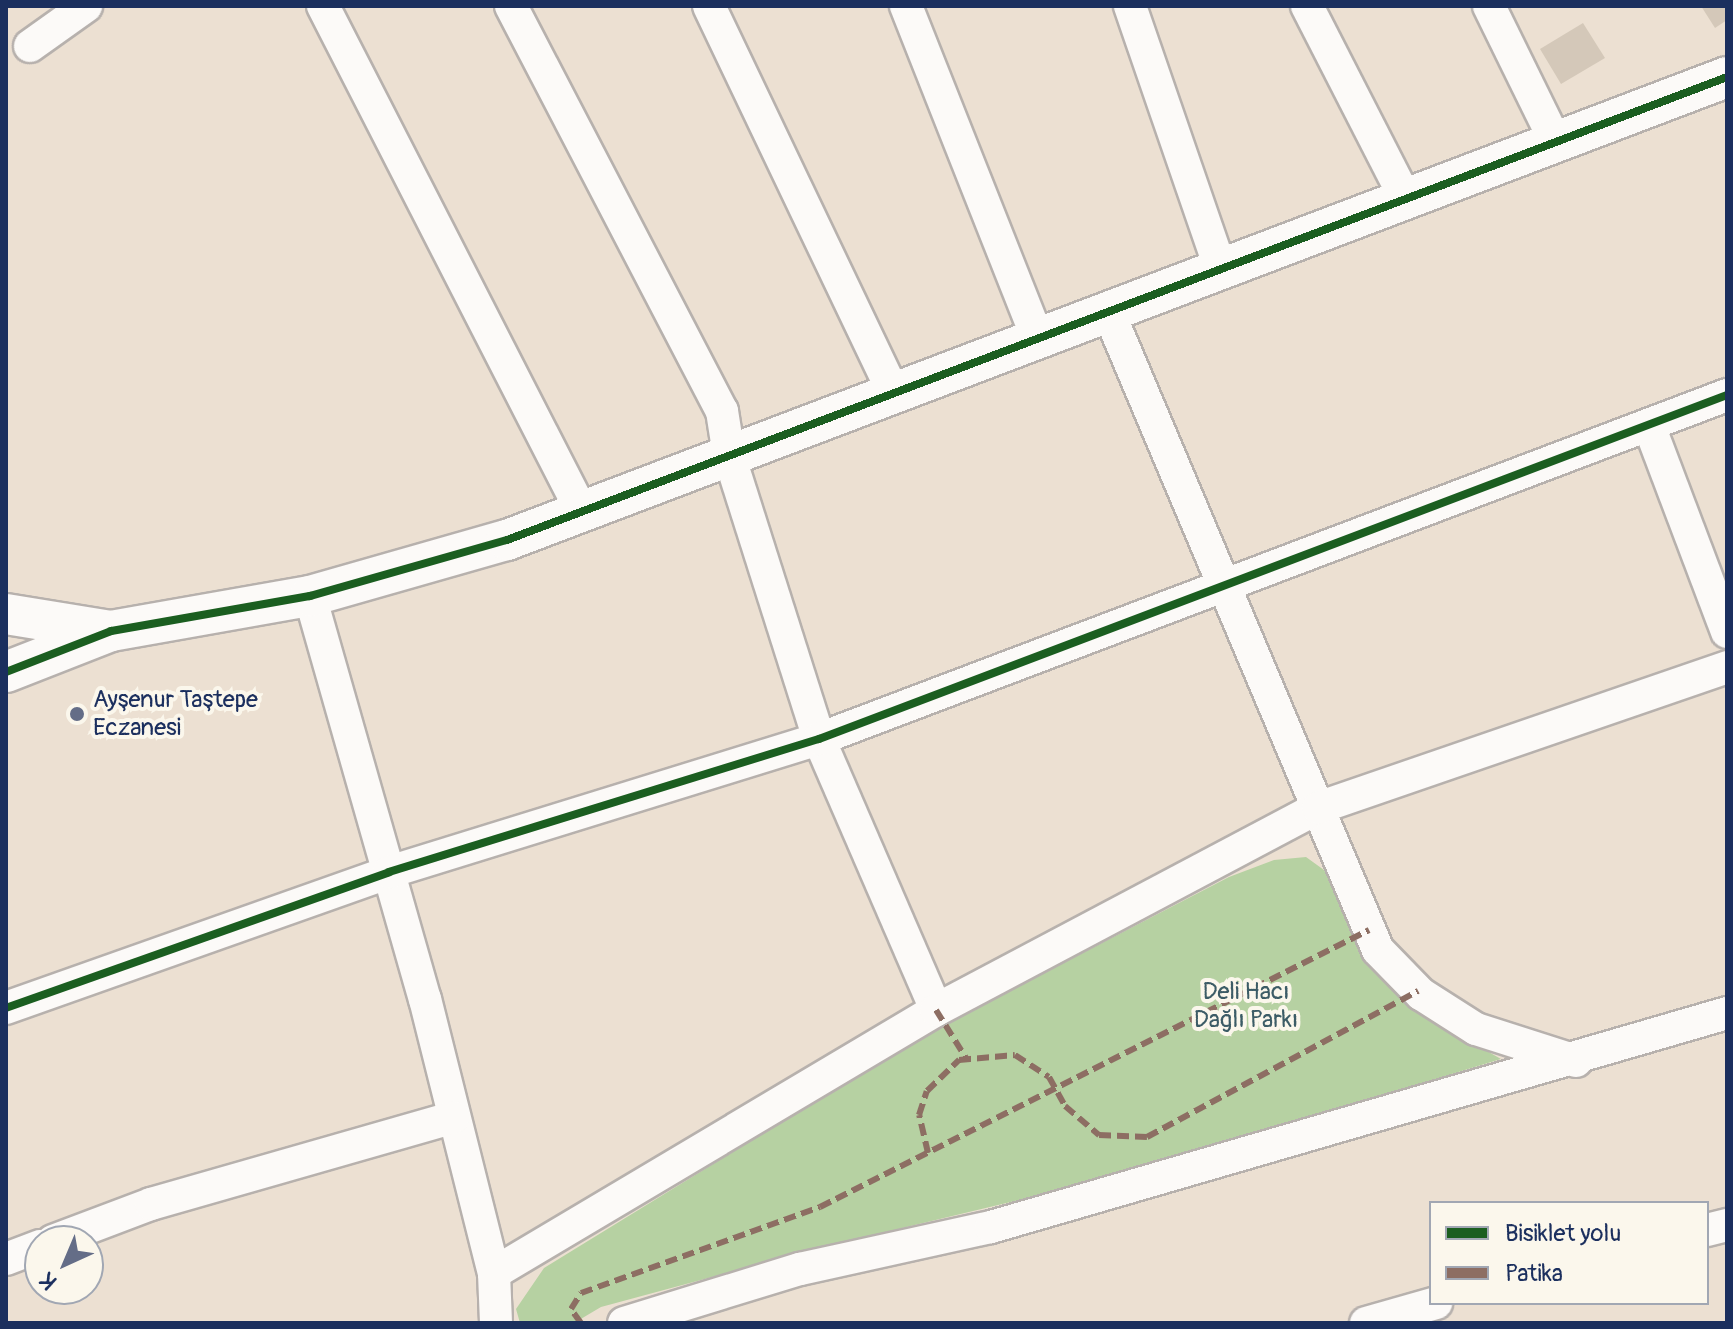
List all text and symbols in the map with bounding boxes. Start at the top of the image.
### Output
place label: Ayşenur Taştepe Eczanesi [93,686,258,742]
marker: Ayşenur Taştepe Eczanesi [68,705,86,723]
park label: Deli Hacı Dağlı Parkı [1194,978,1298,1034]
legend [1429,1201,1709,1305]
text: Bisiklet yolu [1505,1219,1621,1248]
north arrow [24,1225,104,1305]
text: Patika [1505,1259,1563,1288]
text: K [34,1266,63,1296]

